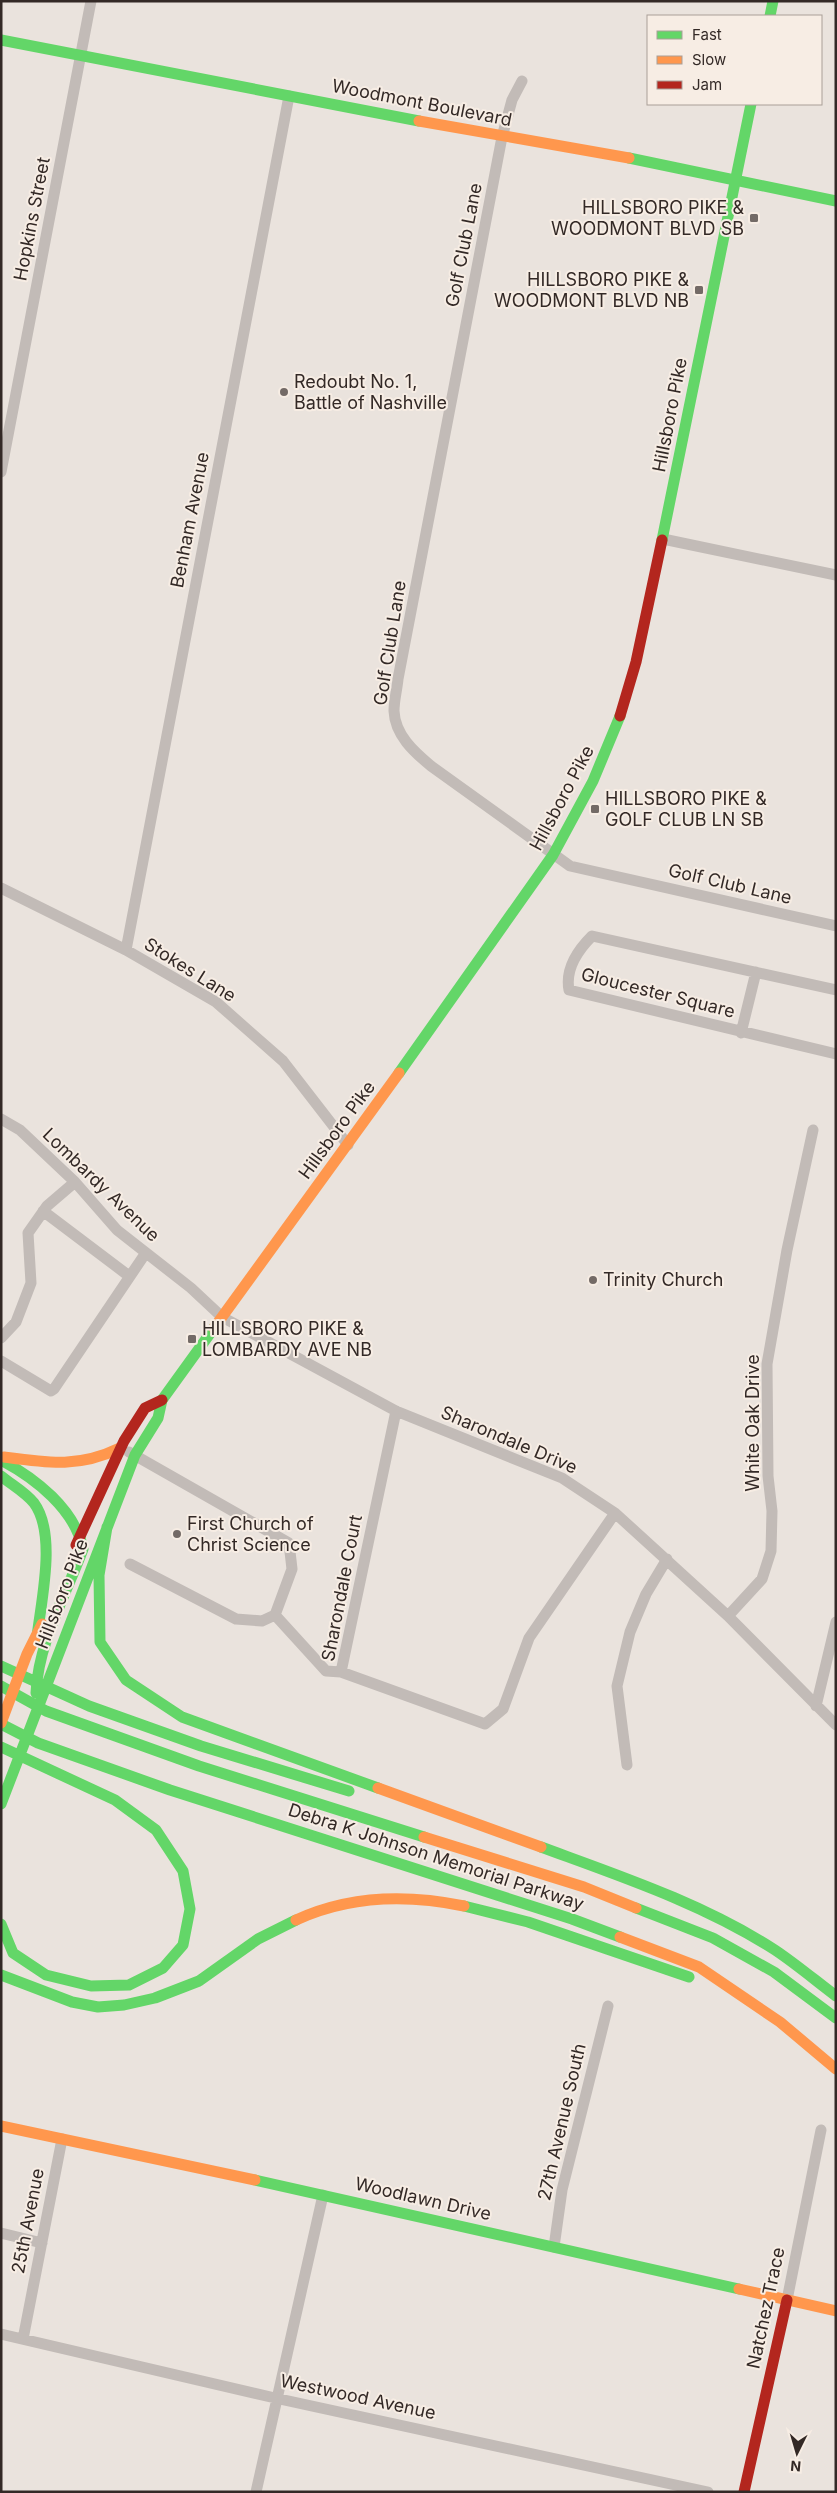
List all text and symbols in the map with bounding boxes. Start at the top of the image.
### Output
legend [647,15,822,105]
text: Fast [692,25,722,44]
text: Slow [692,50,726,69]
street label: Woodmont Boulevard [330,75,514,130]
text: Jam [692,75,722,94]
street label: Hopkins Street [9,155,54,282]
street label: Golf Club Lane [441,181,486,309]
place label: HILLSBORO PIKE & WOODMONT BLVD SB [551,197,744,239]
marker: HILLSBORO PIKE & WOODMONT BLVD SB [748,212,760,224]
place label: HILLSBORO PIKE & WOODMONT BLVD NB [494,269,689,311]
marker: HILLSBORO PIKE & WOODMONT BLVD NB [693,284,705,296]
street label: Hillsboro Pike [648,356,691,474]
place label: Redoubt No. 1, Battle of Nashville [294,371,447,413]
marker: Redoubt No. 1, Battle of Nashville [278,386,290,398]
street label: Benham Avenue [166,450,213,590]
street label: Golf Club Lane [369,579,410,707]
street label: Hillsboro Pike [525,742,598,854]
place label: HILLSBORO PIKE & GOLF CLUB LN SB [605,788,767,830]
marker: HILLSBORO PIKE & GOLF CLUB LN SB [589,803,601,815]
street label: Golf Club Lane [666,859,794,908]
street label: Stokes Lane [141,933,240,1006]
street label: Gloucester Square [579,963,737,1022]
street label: Hillsboro Pike [294,1077,379,1183]
street label: Lombardy Avenue [39,1124,164,1246]
place label: Trinity Church [603,1269,723,1290]
marker: Trinity Church [587,1274,599,1286]
place label: HILLSBORO PIKE & LOMBARDY AVE NB [202,1318,372,1360]
marker: HILLSBORO PIKE & LOMBARDY AVE NB [186,1333,198,1345]
street label: White Oak Drive [742,1354,763,1492]
street label: Sharondale Drive [438,1401,580,1478]
place label: First Church of Christ Science [187,1513,314,1555]
street label: Sharondale Court [317,1513,366,1663]
marker: First Church of Christ Science [171,1528,183,1540]
street label: Hillsboro Pike [31,1536,92,1652]
street label: Debra K Johnson Memorial Parkway [286,1799,587,1914]
street label: 27th Avenue South [533,2041,590,2202]
street label: 25th Avenue [7,2167,48,2275]
street label: Woodlawn Drive [353,2173,493,2224]
street label: Natchez Trace [742,2245,789,2371]
street label: Westwood Avenue [279,2370,438,2423]
north arrow [772,2428,822,2478]
text: N [790,2458,802,2475]

